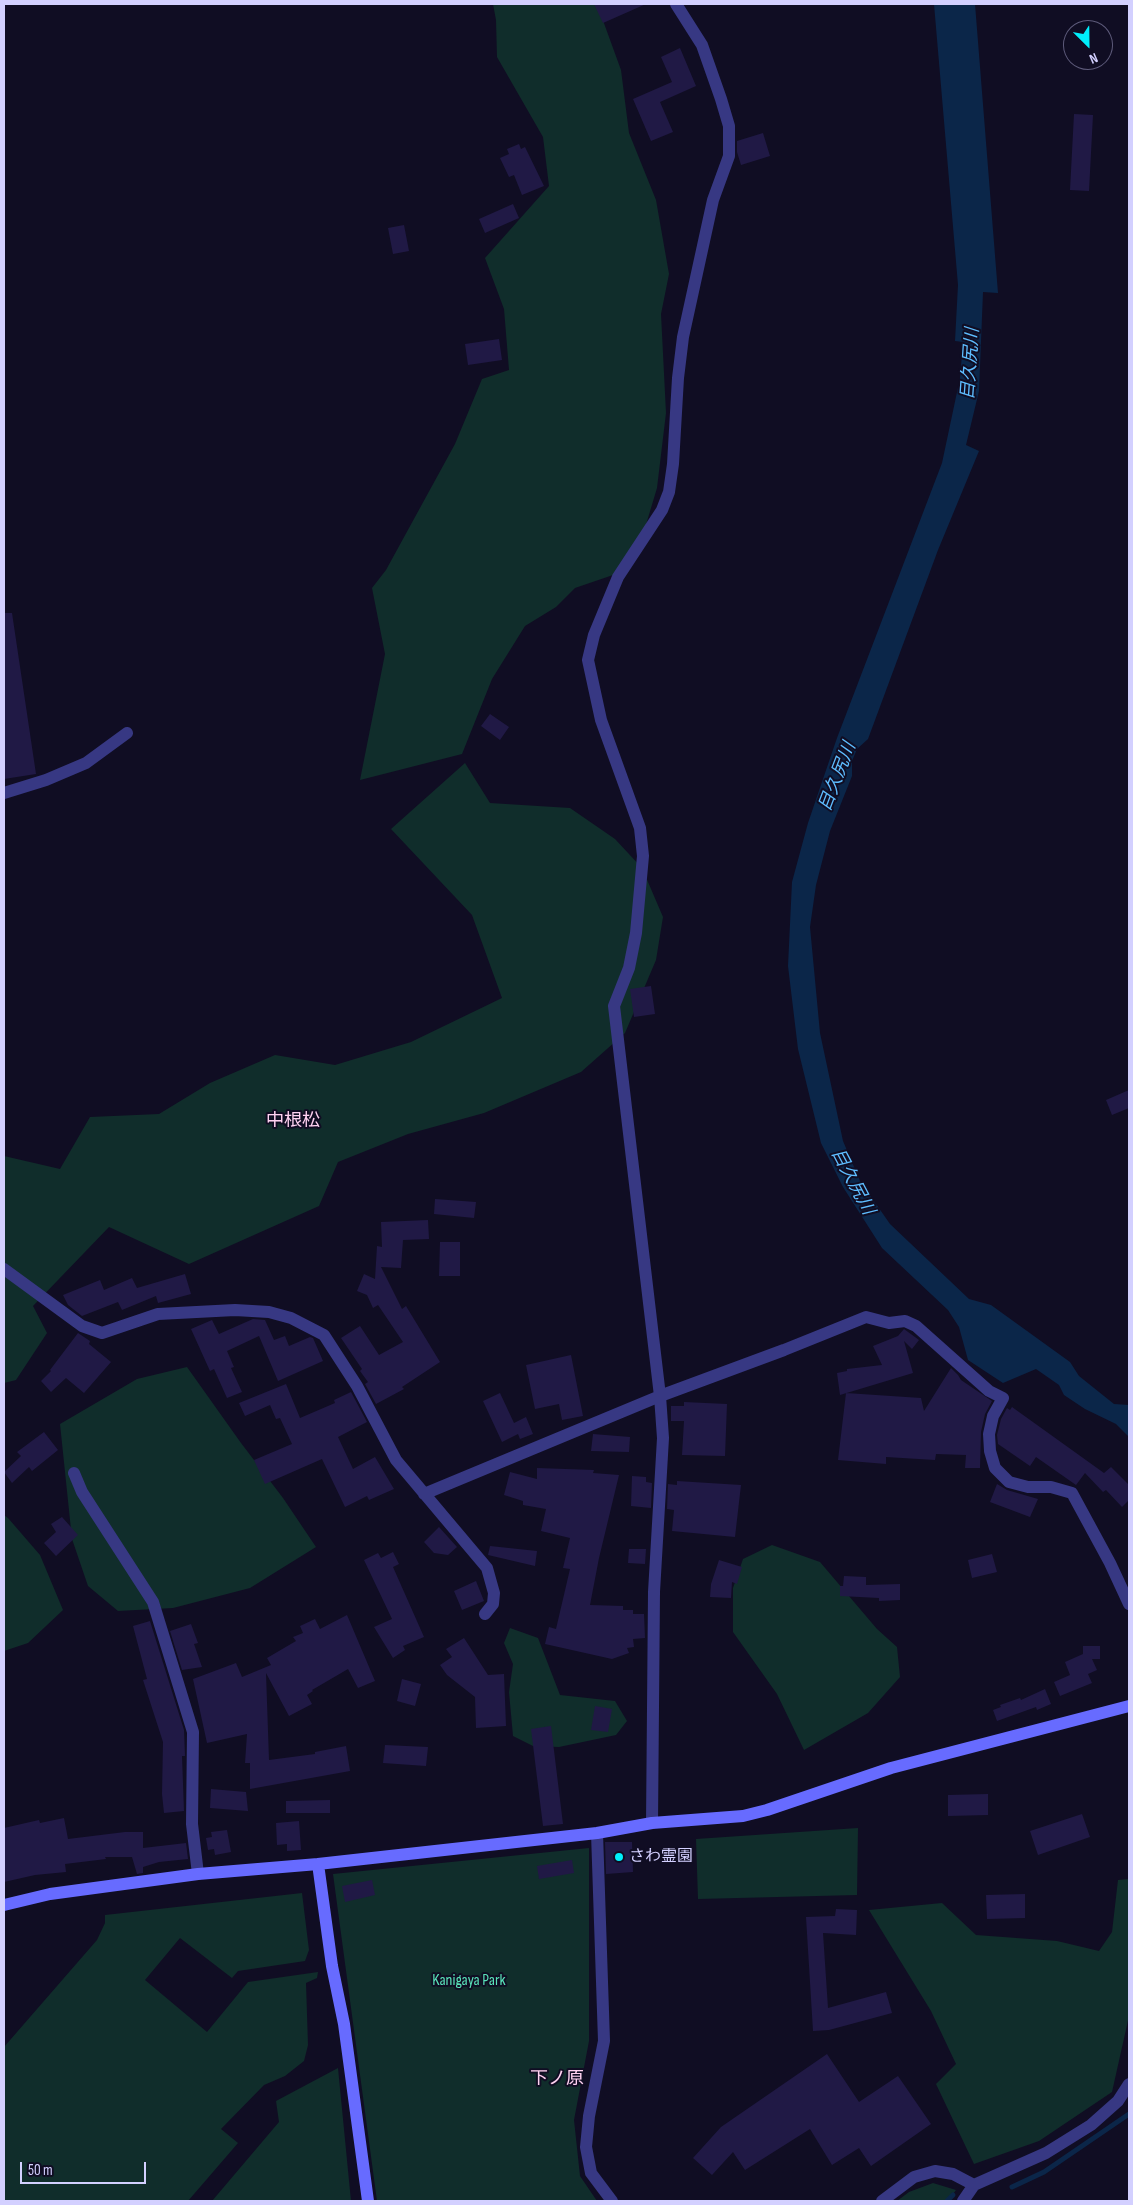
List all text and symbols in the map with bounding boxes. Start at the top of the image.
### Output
north arrow [1063,20,1113,70]
text: N [1087,49,1100,68]
water label: 目久尻川 [958,327,984,401]
water label: 目久尻川 [815,740,861,814]
district label: 中根松 [266,1110,320,1132]
water label: 目久尻川 [826,1145,878,1219]
place label: さわ霊園 [629,1847,693,1867]
marker: さわ霊園 [613,1851,625,1863]
park label: Kanigaya Park [432,1971,506,1991]
district label: 下ノ原 [530,2068,584,2090]
scale bar [22,2152,149,2184]
text: 50 m [28,2161,53,2180]

